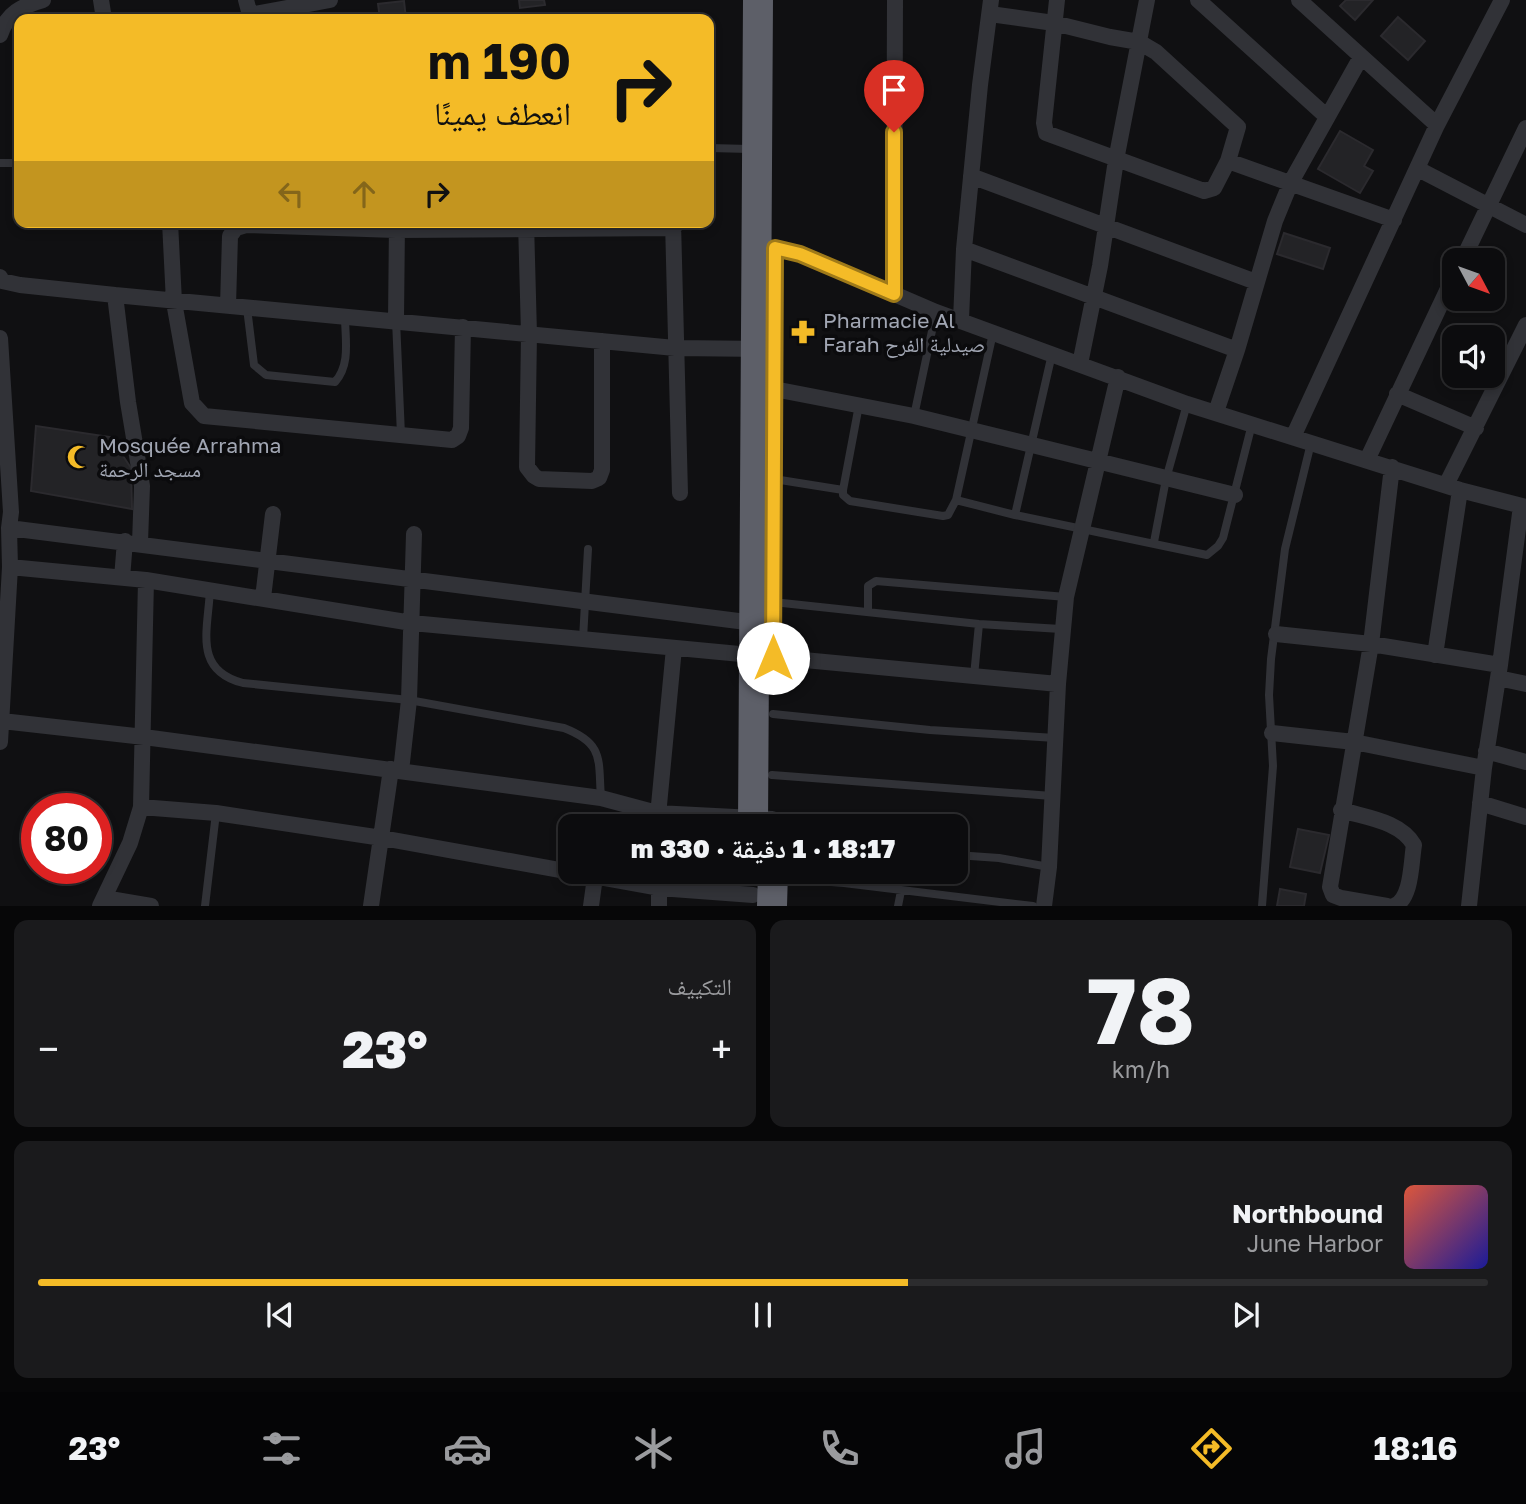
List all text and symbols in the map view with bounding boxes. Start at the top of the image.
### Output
text: 190 m [428,31,571,90]
icon: right [595,42,686,133]
pin [864,60,924,132]
icon: arrive [875,71,913,109]
text: انعطف يمينًا [434,94,571,132]
icon: left [272,175,310,213]
icon: ahead [345,175,383,213]
icon: right [418,175,456,213]
north arrow [1442,248,1505,312]
map controls [1442,248,1505,388]
place label: Pharmacie Al Farah صيدلية الفرح [823,307,985,358]
pharmacy icon: Pharmacie Al Farah صيدلية الفرح [789,318,817,346]
button: sound [1442,325,1505,388]
place label: Mosquée Arrahma مسجد الرحمة [99,432,282,482]
mosque icon: Mosquée Arrahma مسجد الرحمة [65,443,93,471]
position arrow [736,621,810,695]
speed limit sign: 80 [21,793,112,884]
text: 18:17 · 1 دقيقة · 330 m [631,833,895,864]
text: 78 [1087,955,1195,1064]
text: التكييف [667,972,732,1000]
text: 23° [342,1017,428,1079]
text: − [38,1026,59,1071]
text: + [711,1026,732,1071]
text: km/h [1112,1055,1170,1083]
text: Northbound [1232,1198,1383,1229]
text: June Harbor [1247,1229,1383,1257]
icon: previous [261,1296,299,1334]
icon: pause [744,1296,782,1334]
icon: next [1227,1296,1265,1334]
icon: filters [257,1424,306,1473]
icon: car [443,1424,492,1473]
icon: climate [629,1424,678,1473]
icon: phone [815,1424,864,1473]
icon: music [1001,1424,1050,1473]
icon: directions [1187,1424,1236,1473]
text: 23° [69,1429,120,1467]
text: 18:16 [1373,1429,1457,1467]

